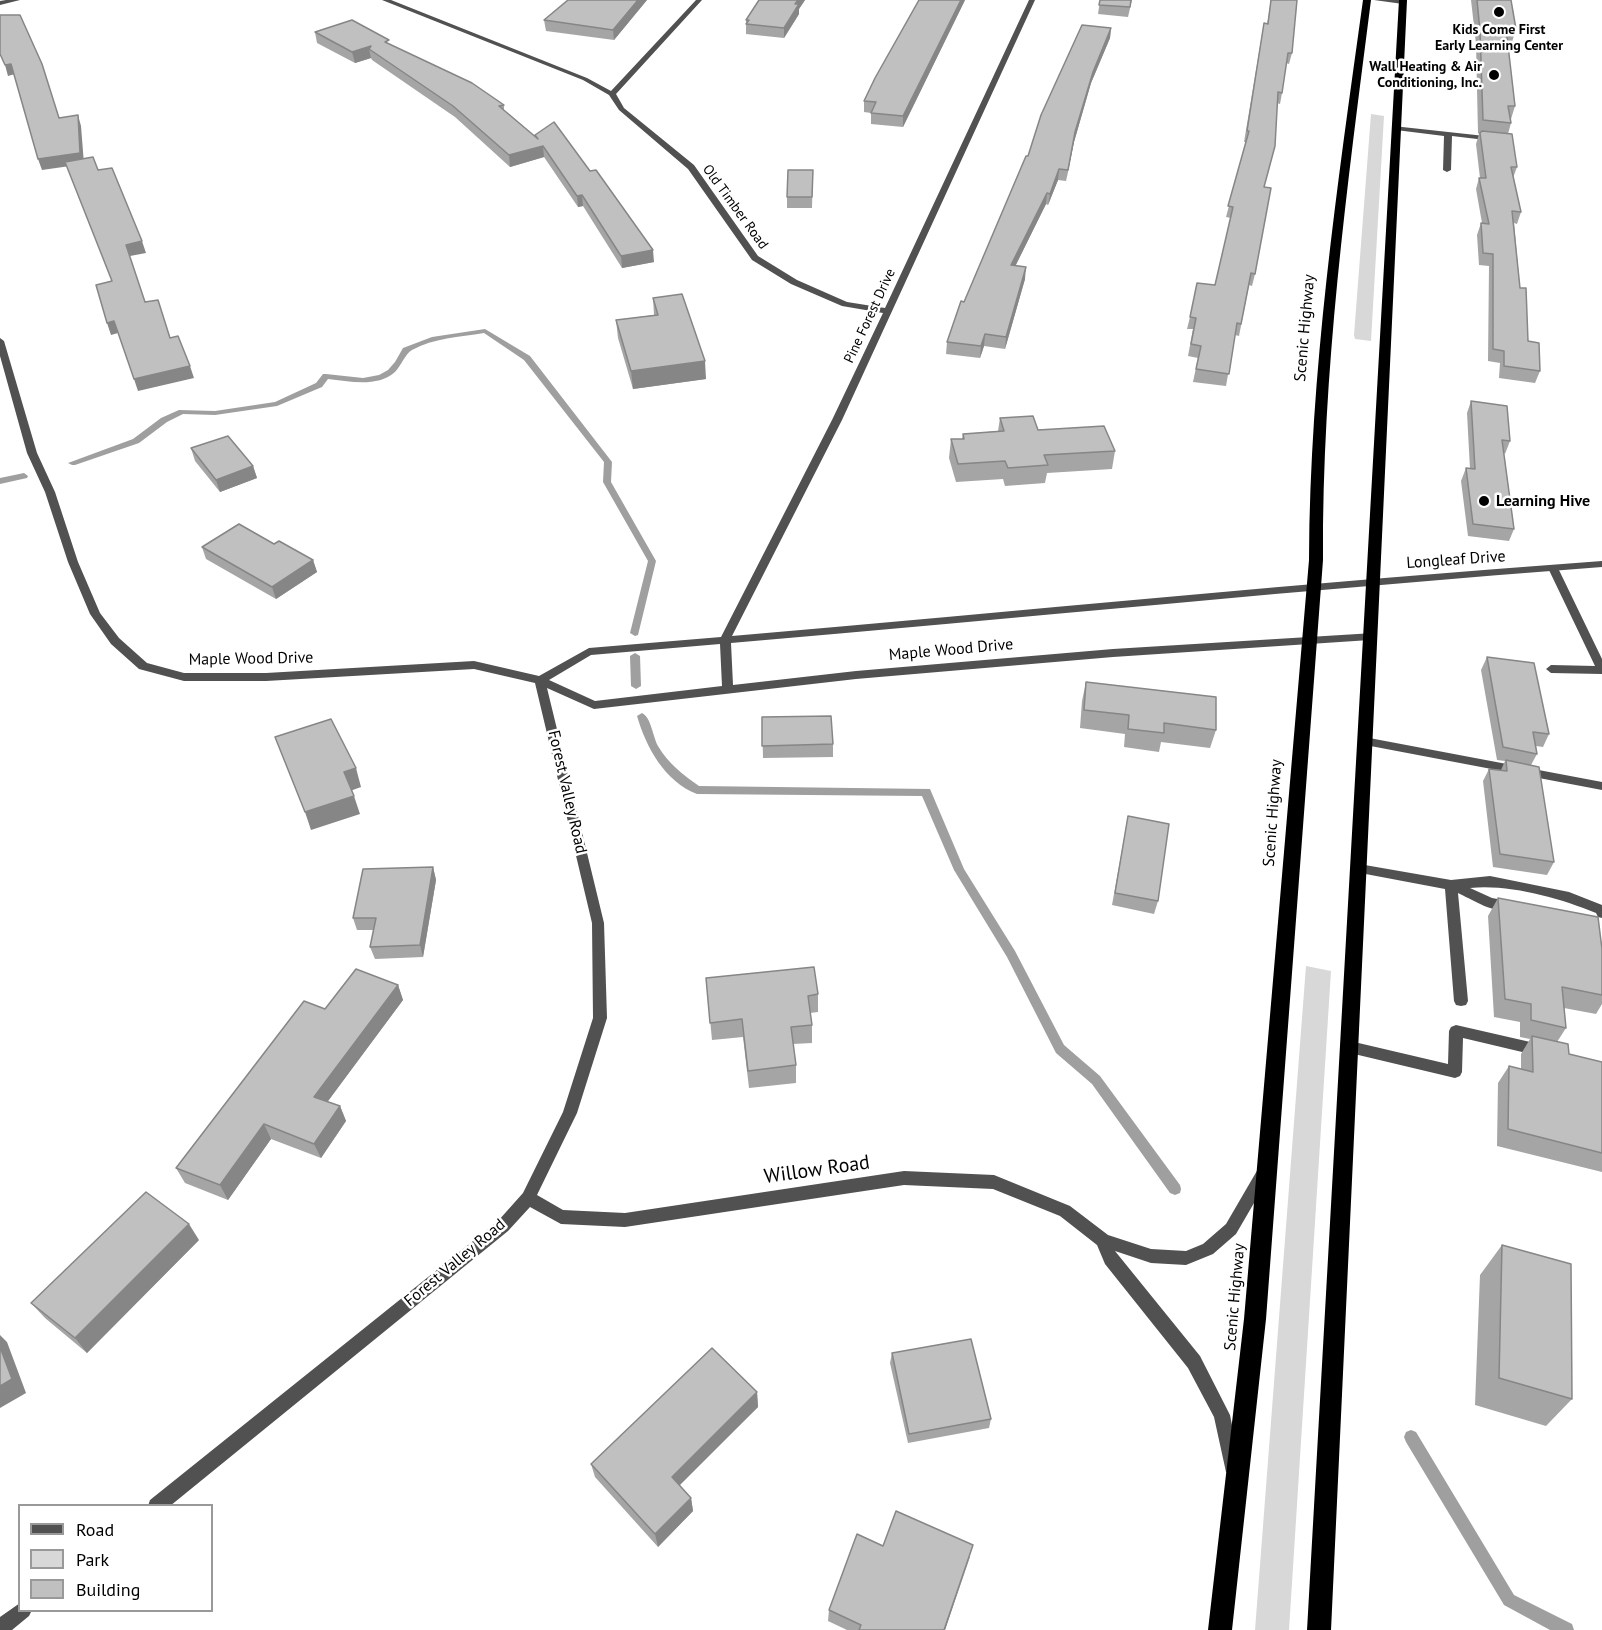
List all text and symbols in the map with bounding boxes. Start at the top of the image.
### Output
marker: Kids Come First Early Learning Center [1492,5,1506,19]
place label: Kids Come First Early Learning Center [1435,22,1563,54]
place label: Wall Heating & Air Conditioning, Inc. [1369,59,1482,92]
marker: Wall Heating & Air Conditioning, Inc. [1487,68,1501,82]
street label: Old Timber Road [699,161,771,253]
street label: Pine Forest Drive [841,266,899,366]
street label: Scenic Highway [1291,274,1319,382]
place label: Learning Hive [1496,491,1590,511]
marker: Learning Hive [1477,494,1491,508]
street label: Longleaf Drive [1406,547,1506,573]
street label: Maple Wood Drive [888,635,1014,665]
street label: Maple Wood Drive [188,648,314,670]
street label: Forest Valley Road [543,729,591,855]
street label: Scenic Highway [1260,759,1286,867]
street label: Willow Road [763,1151,871,1189]
street label: Forest Valley Road [401,1215,509,1311]
street label: Scenic Highway [1221,1243,1249,1351]
legend [18,1504,213,1612]
text: Road [76,1518,114,1541]
text: Park [76,1548,109,1571]
text: Building [76,1578,140,1601]

